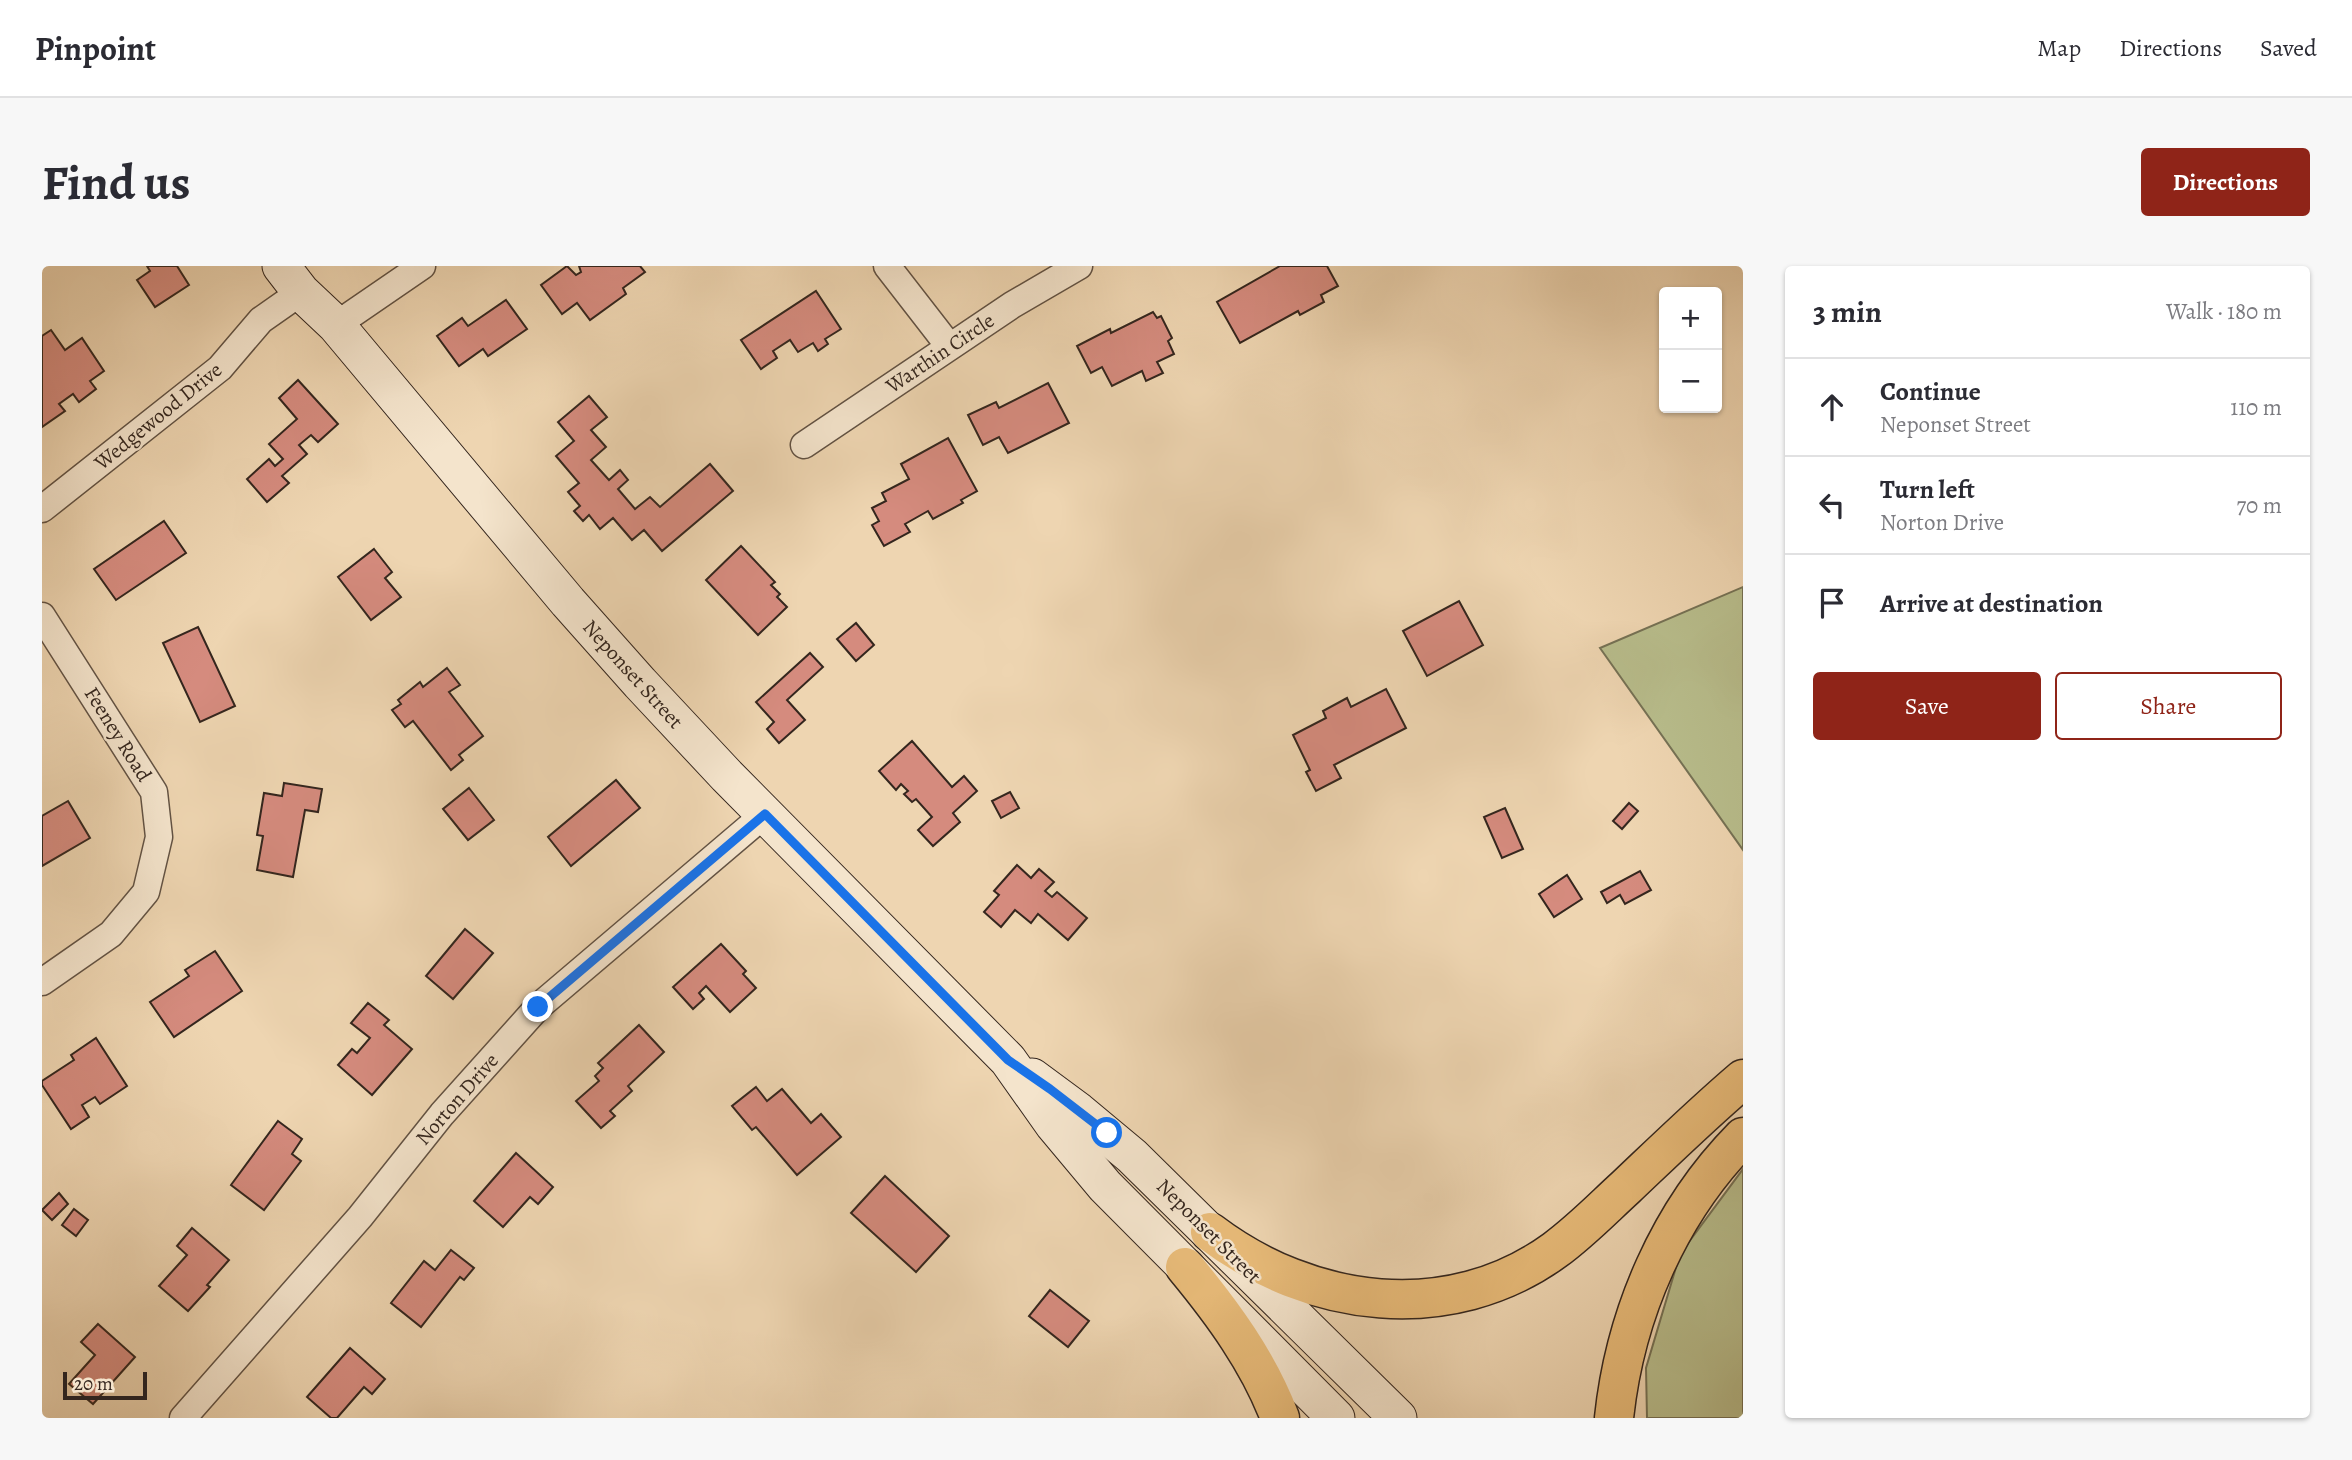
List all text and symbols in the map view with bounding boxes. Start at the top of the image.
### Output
text: Pinpoint [35,26,156,71]
text: Map [2037,32,2081,64]
text: Directions [2119,32,2222,64]
text: Saved [2260,32,2317,64]
button: Directions [2141,148,2310,216]
text: Find us [42,149,190,216]
map controls [1659,287,1722,413]
button: + [1659,287,1722,350]
text: 3 min [1813,292,1882,332]
text: Walk · 180 m [2166,296,2282,327]
street label: Warthin Circle [879,306,1000,400]
button: − [1659,350,1722,413]
street label: Wedgewood Drive [88,356,228,477]
text: Continue [1880,374,1981,409]
icon: ahead [1813,388,1851,426]
text: 110 m [2230,392,2282,423]
text: Neponset Street [1880,409,2031,440]
text: Turn left [1880,472,1975,507]
icon: left [1813,486,1851,524]
text: 70 m [2236,490,2282,521]
text: Norton Drive [1880,507,2004,538]
icon: arrive [1813,584,1851,622]
text: Arrive at destination [1880,586,2103,621]
street label: Neponset Street [577,613,690,735]
button: Save [1813,672,2041,740]
button: Share [2055,672,2282,740]
street label: Feeney Road [78,681,159,787]
route end [522,991,553,1022]
street label: Norton Drive [409,1047,505,1151]
route start [1091,1117,1122,1148]
street label: Neponset Street [1150,1172,1268,1290]
scale bar [63,1369,147,1401]
text: 20 m [74,1371,113,1397]

